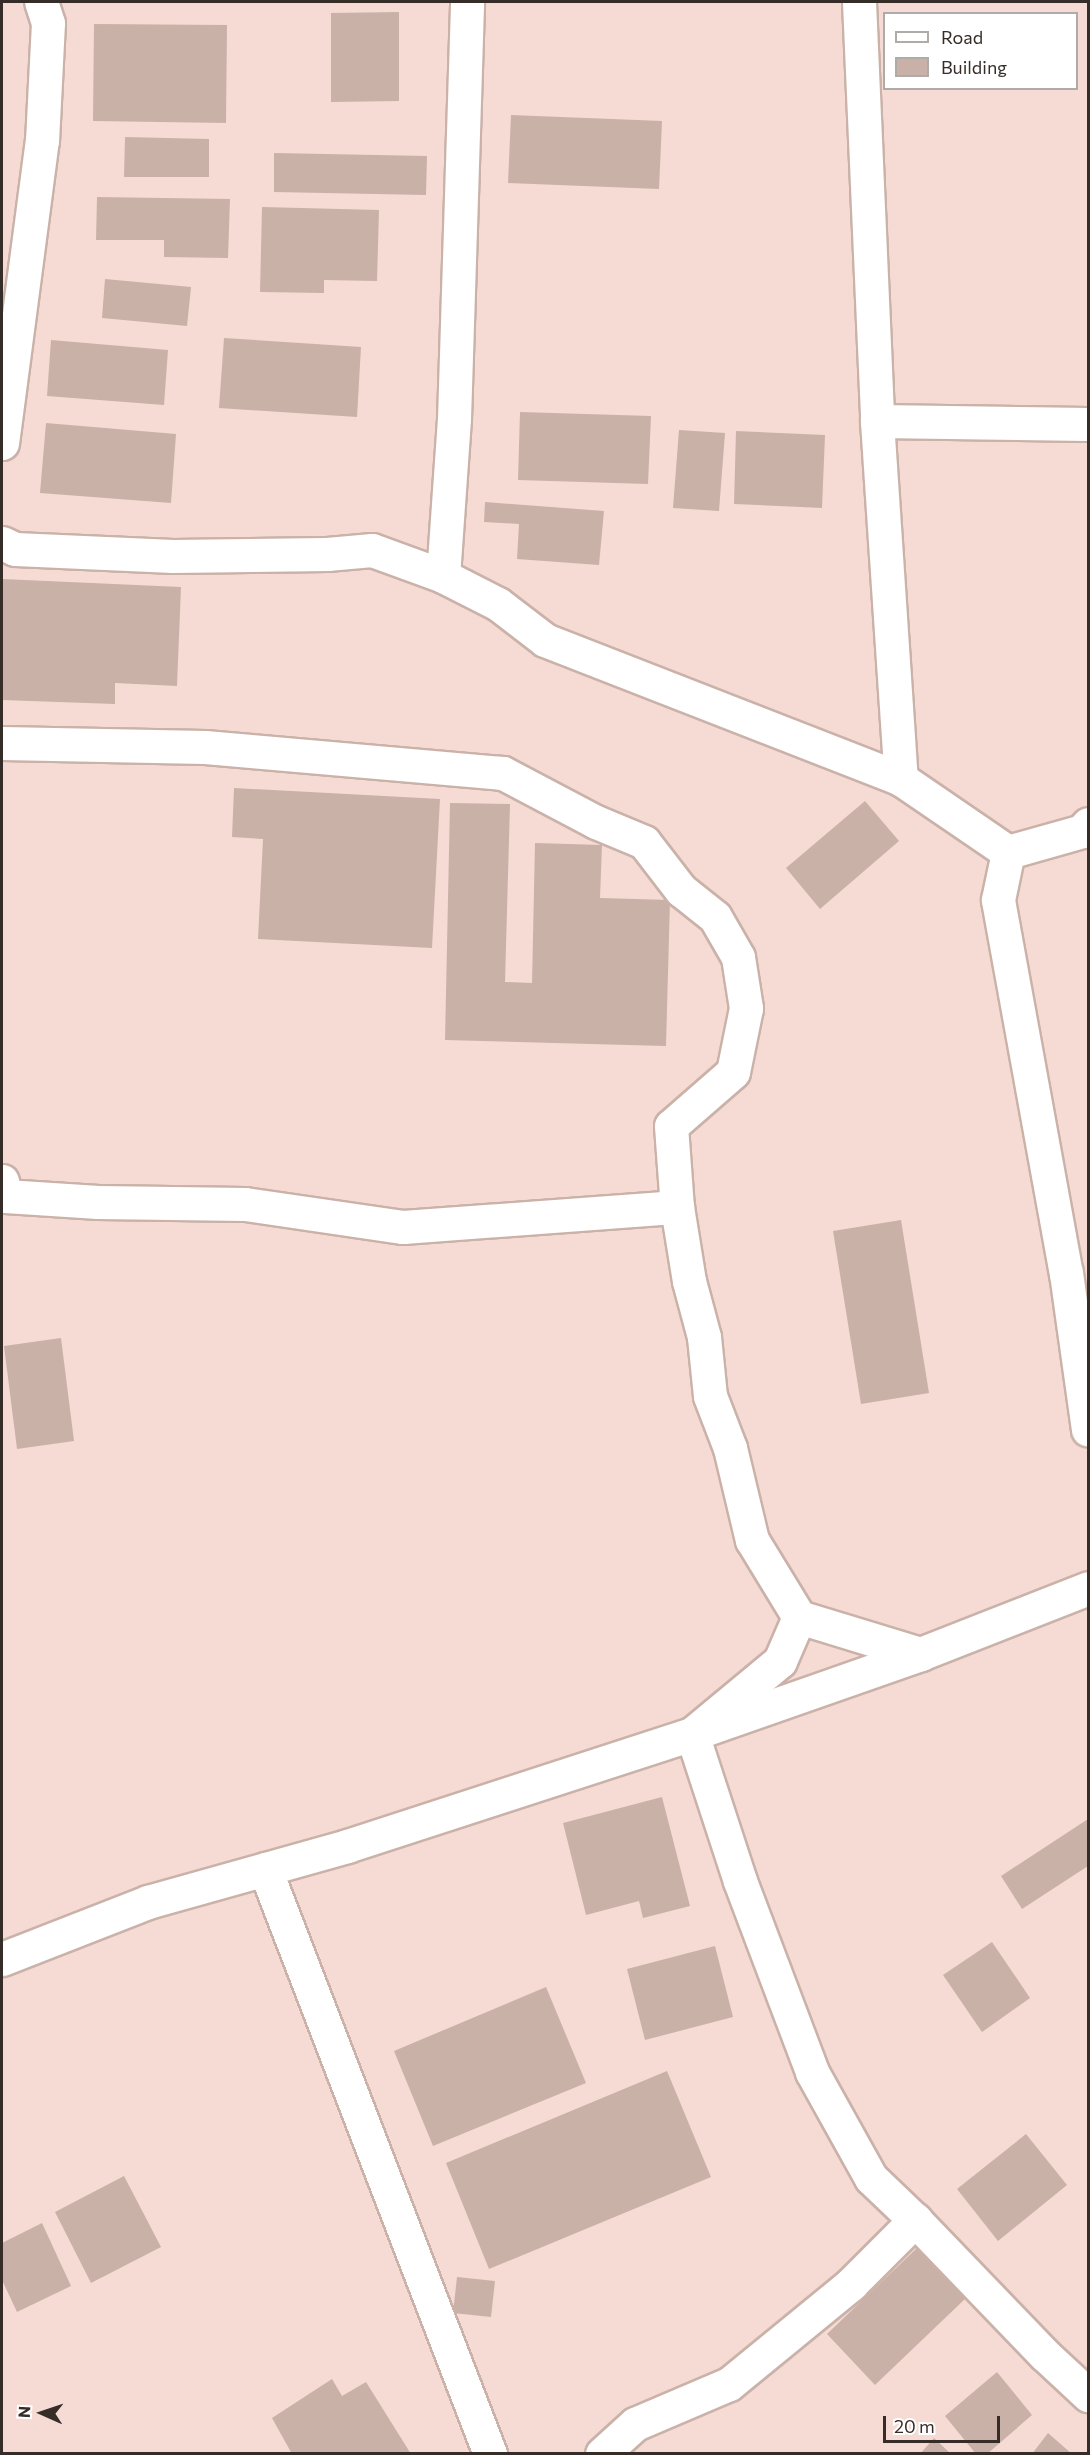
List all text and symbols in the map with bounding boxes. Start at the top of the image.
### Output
legend [883,12,1078,90]
text: Road [941,26,983,48]
text: Building [941,56,1007,78]
north arrow [12,2383,72,2443]
scale bar [886,2404,1003,2442]
text: N [14,2406,33,2419]
text: 20 m [894,2415,935,2437]

